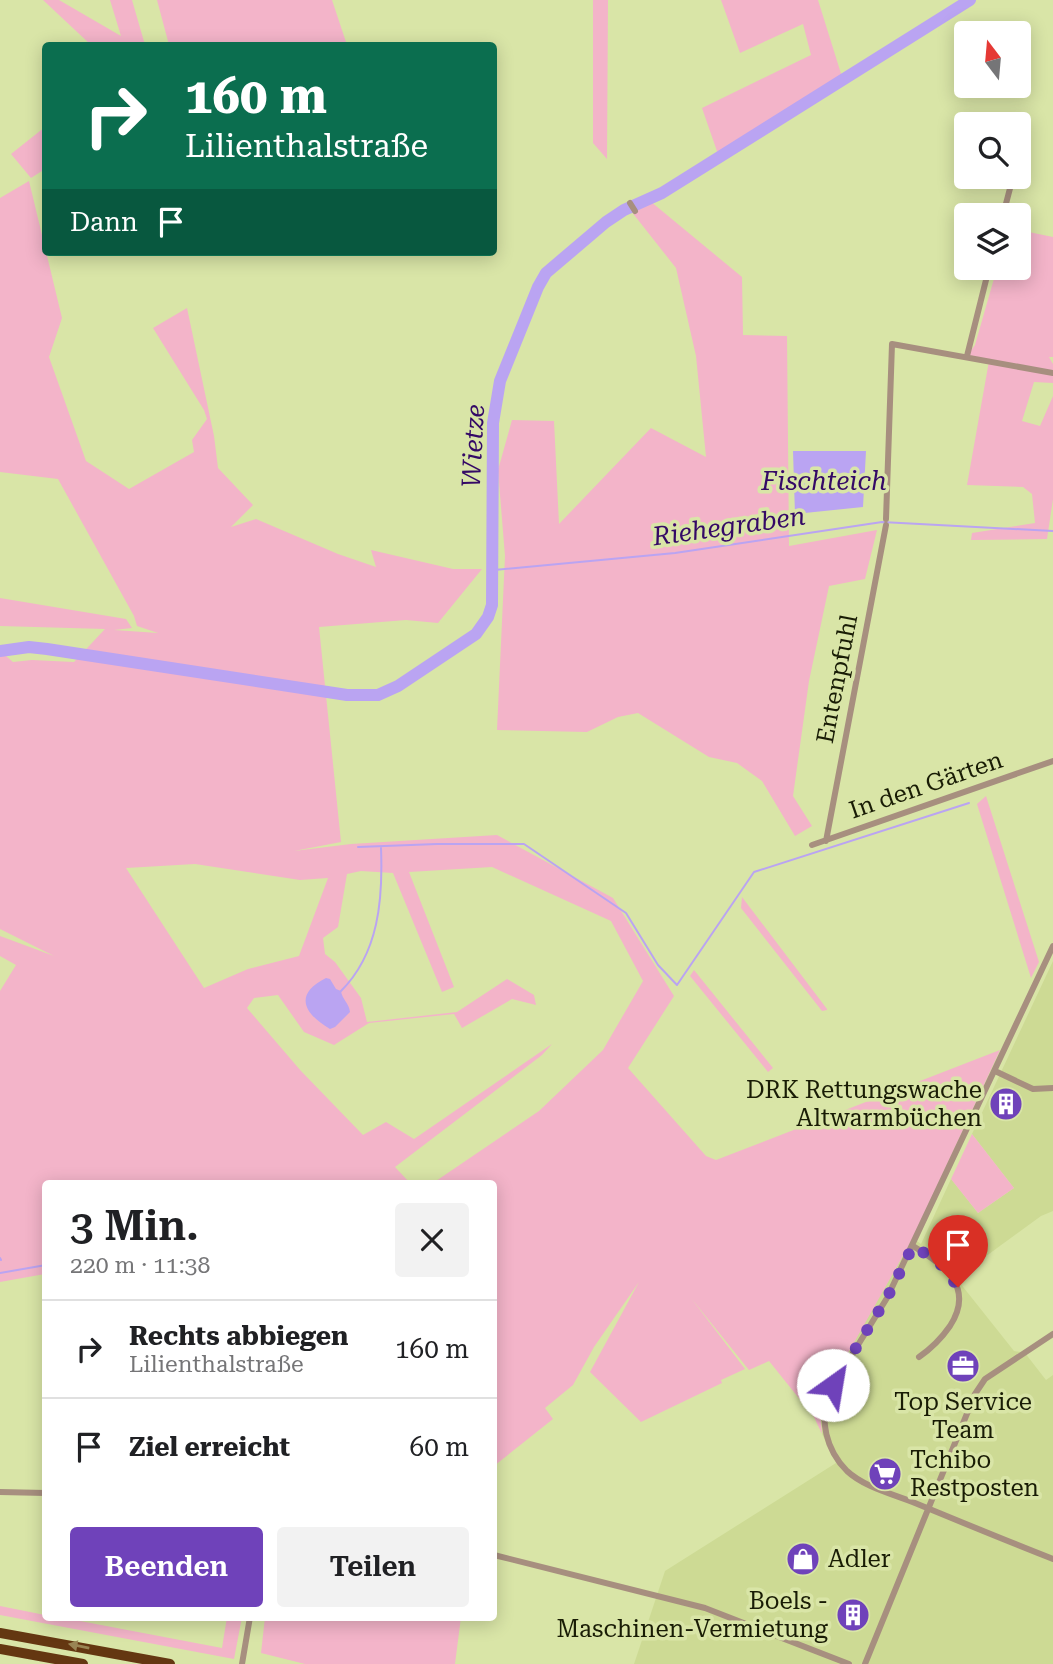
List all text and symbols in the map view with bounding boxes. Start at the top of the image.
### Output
north arrow [954,21,1031,98]
map controls [954,21,1031,280]
text: 160 m [185,68,327,125]
icon: right [70,70,161,161]
button: search [954,112,1031,189]
text: Lilienthalstraße [185,127,428,165]
icon: arrive [152,203,190,241]
button: layers [954,203,1031,280]
text: Dann [70,207,138,237]
water label: Wietze [456,403,490,489]
water label: Fischteich [760,466,887,496]
water label: Riehegraben [650,500,807,552]
street label: Entenpfuhl [811,612,863,746]
street label: In den Gärten [846,746,1006,824]
place label: DRK Rettungswache Altwarmbüchen [746,1076,982,1132]
building icon: DRK Rettungswache Altwarmbüchen [987,1085,1025,1123]
text: 3 Min. [70,1201,199,1250]
button: close [395,1203,469,1277]
pin [928,1215,988,1287]
icon: arrive [939,1226,977,1264]
text: 220 m · 11:38 [70,1252,210,1279]
text: Rechts abbiegen [129,1321,348,1351]
icon: right [70,1330,108,1368]
text: 160 m [395,1334,469,1364]
office icon: Top Service Team [944,1347,982,1385]
position arrow [796,1348,870,1422]
text: Lilienthalstraße [129,1351,304,1378]
place label: Top Service Team [894,1388,1032,1444]
icon: arrive [70,1428,108,1466]
text: Ziel erreicht [129,1432,290,1462]
text: 60 m [410,1432,469,1462]
place label: Tchibo Restposten [910,1446,1039,1502]
supermarket icon: Tchibo Restposten [866,1455,904,1493]
button: Beenden [70,1527,263,1607]
button: Teilen [277,1527,469,1607]
shop icon: Adler [784,1540,822,1578]
place label: Adler [828,1545,891,1573]
place label: Boels - Maschinen-Vermietung [556,1587,828,1643]
building icon: Boels - Maschinen-Vermietung [834,1596,872,1634]
one-way arrow [68,1641,90,1652]

